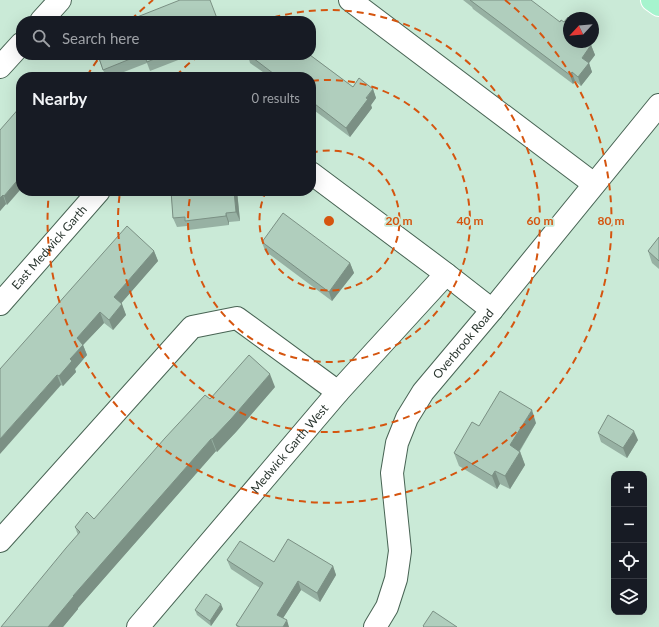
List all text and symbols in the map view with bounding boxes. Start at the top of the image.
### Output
north arrow [563,12,599,48]
search box [16,16,316,60]
icon: search [30,27,52,49]
text: Search here [62,29,139,47]
text: Nearby [32,88,87,109]
text: 0 results [252,90,300,106]
street label: East Medwick Garth [8,202,90,292]
text: 20 m [386,213,412,228]
text: 40 m [457,213,483,228]
text: 60 m [527,213,553,228]
text: 80 m [598,213,624,228]
centre of rings [322,214,336,228]
street label: Overbrook Road [429,306,497,382]
street label: Medwick Garth West [247,400,332,496]
map controls [611,471,647,615]
button: + [611,471,647,507]
button: − [611,507,647,543]
button: locate [611,543,647,579]
button: layers [611,579,647,615]

